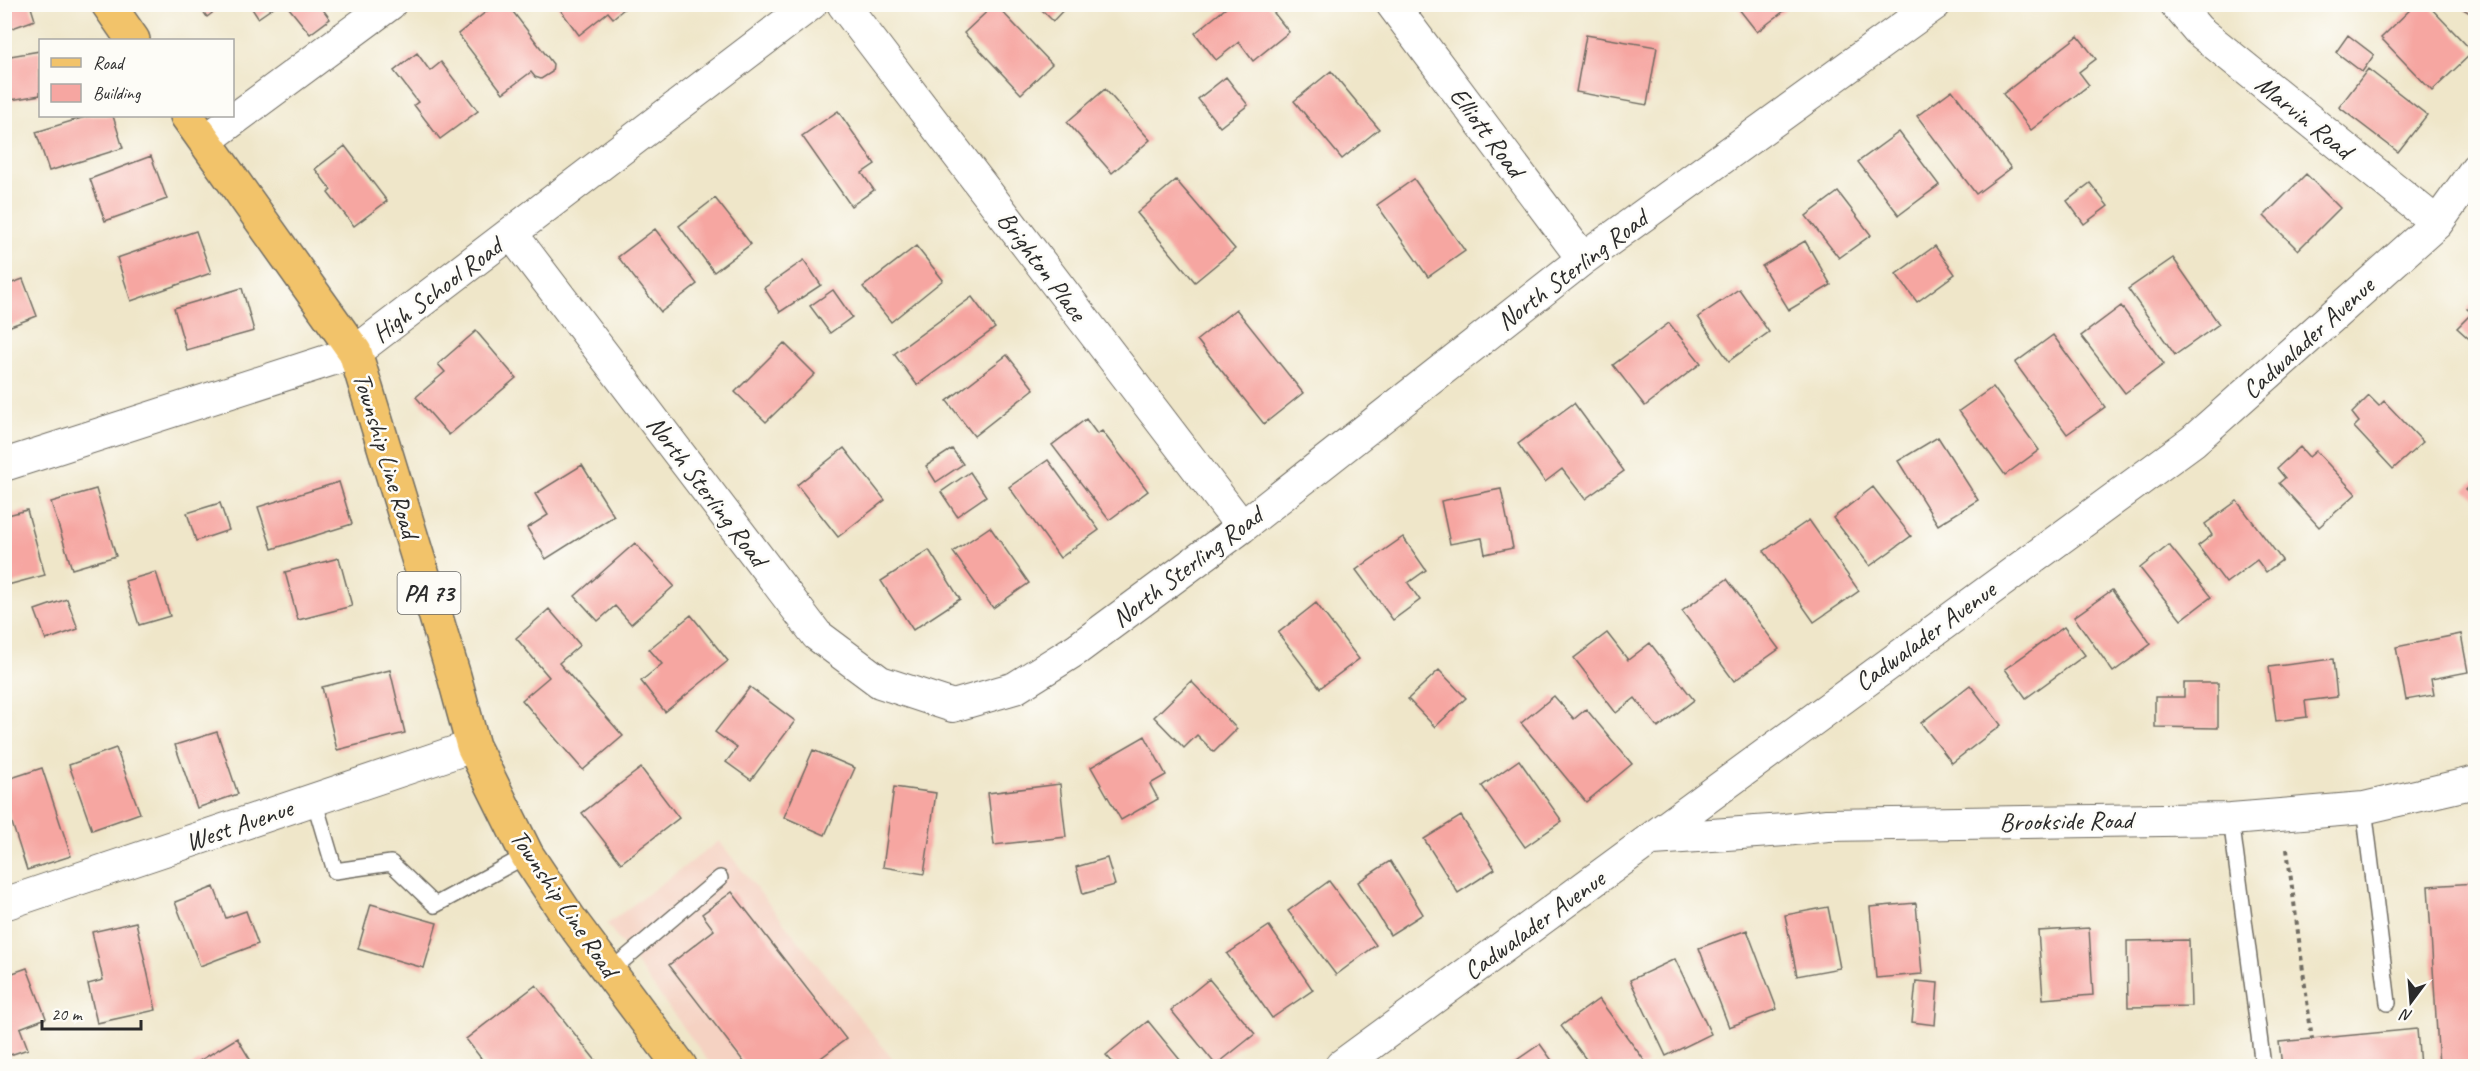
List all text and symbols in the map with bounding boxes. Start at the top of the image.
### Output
legend [39,39,234,117]
text: Road [93,52,126,74]
street label: Marvin Road [2249,68,2362,168]
street label: Elliott Road [1442,80,1534,187]
text: Building [93,82,142,104]
street label: North Sterling Road [1490,200,1657,338]
street label: Brighton Place [990,204,1096,330]
street label: High School Road [365,228,512,350]
street label: Cadwalader Avenue [2235,268,2383,406]
street label: Township Line Road [345,368,428,545]
street label: North Sterling Road [639,409,777,576]
street label: North Sterling Road [1105,497,1272,635]
road number: PA 73 [398,572,460,614]
street label: Cadwalader Avenue [1848,572,2004,698]
street label: West Avenue [181,790,299,859]
street label: Brookside Road [1999,803,2137,839]
street label: Township Line Road [503,823,628,986]
street label: Cadwalader Avenue [1457,861,1613,987]
north arrow [2381,972,2441,1032]
scale bar [42,993,141,1031]
text: 20 m [51,1003,84,1025]
text: N [2397,1004,2415,1026]

